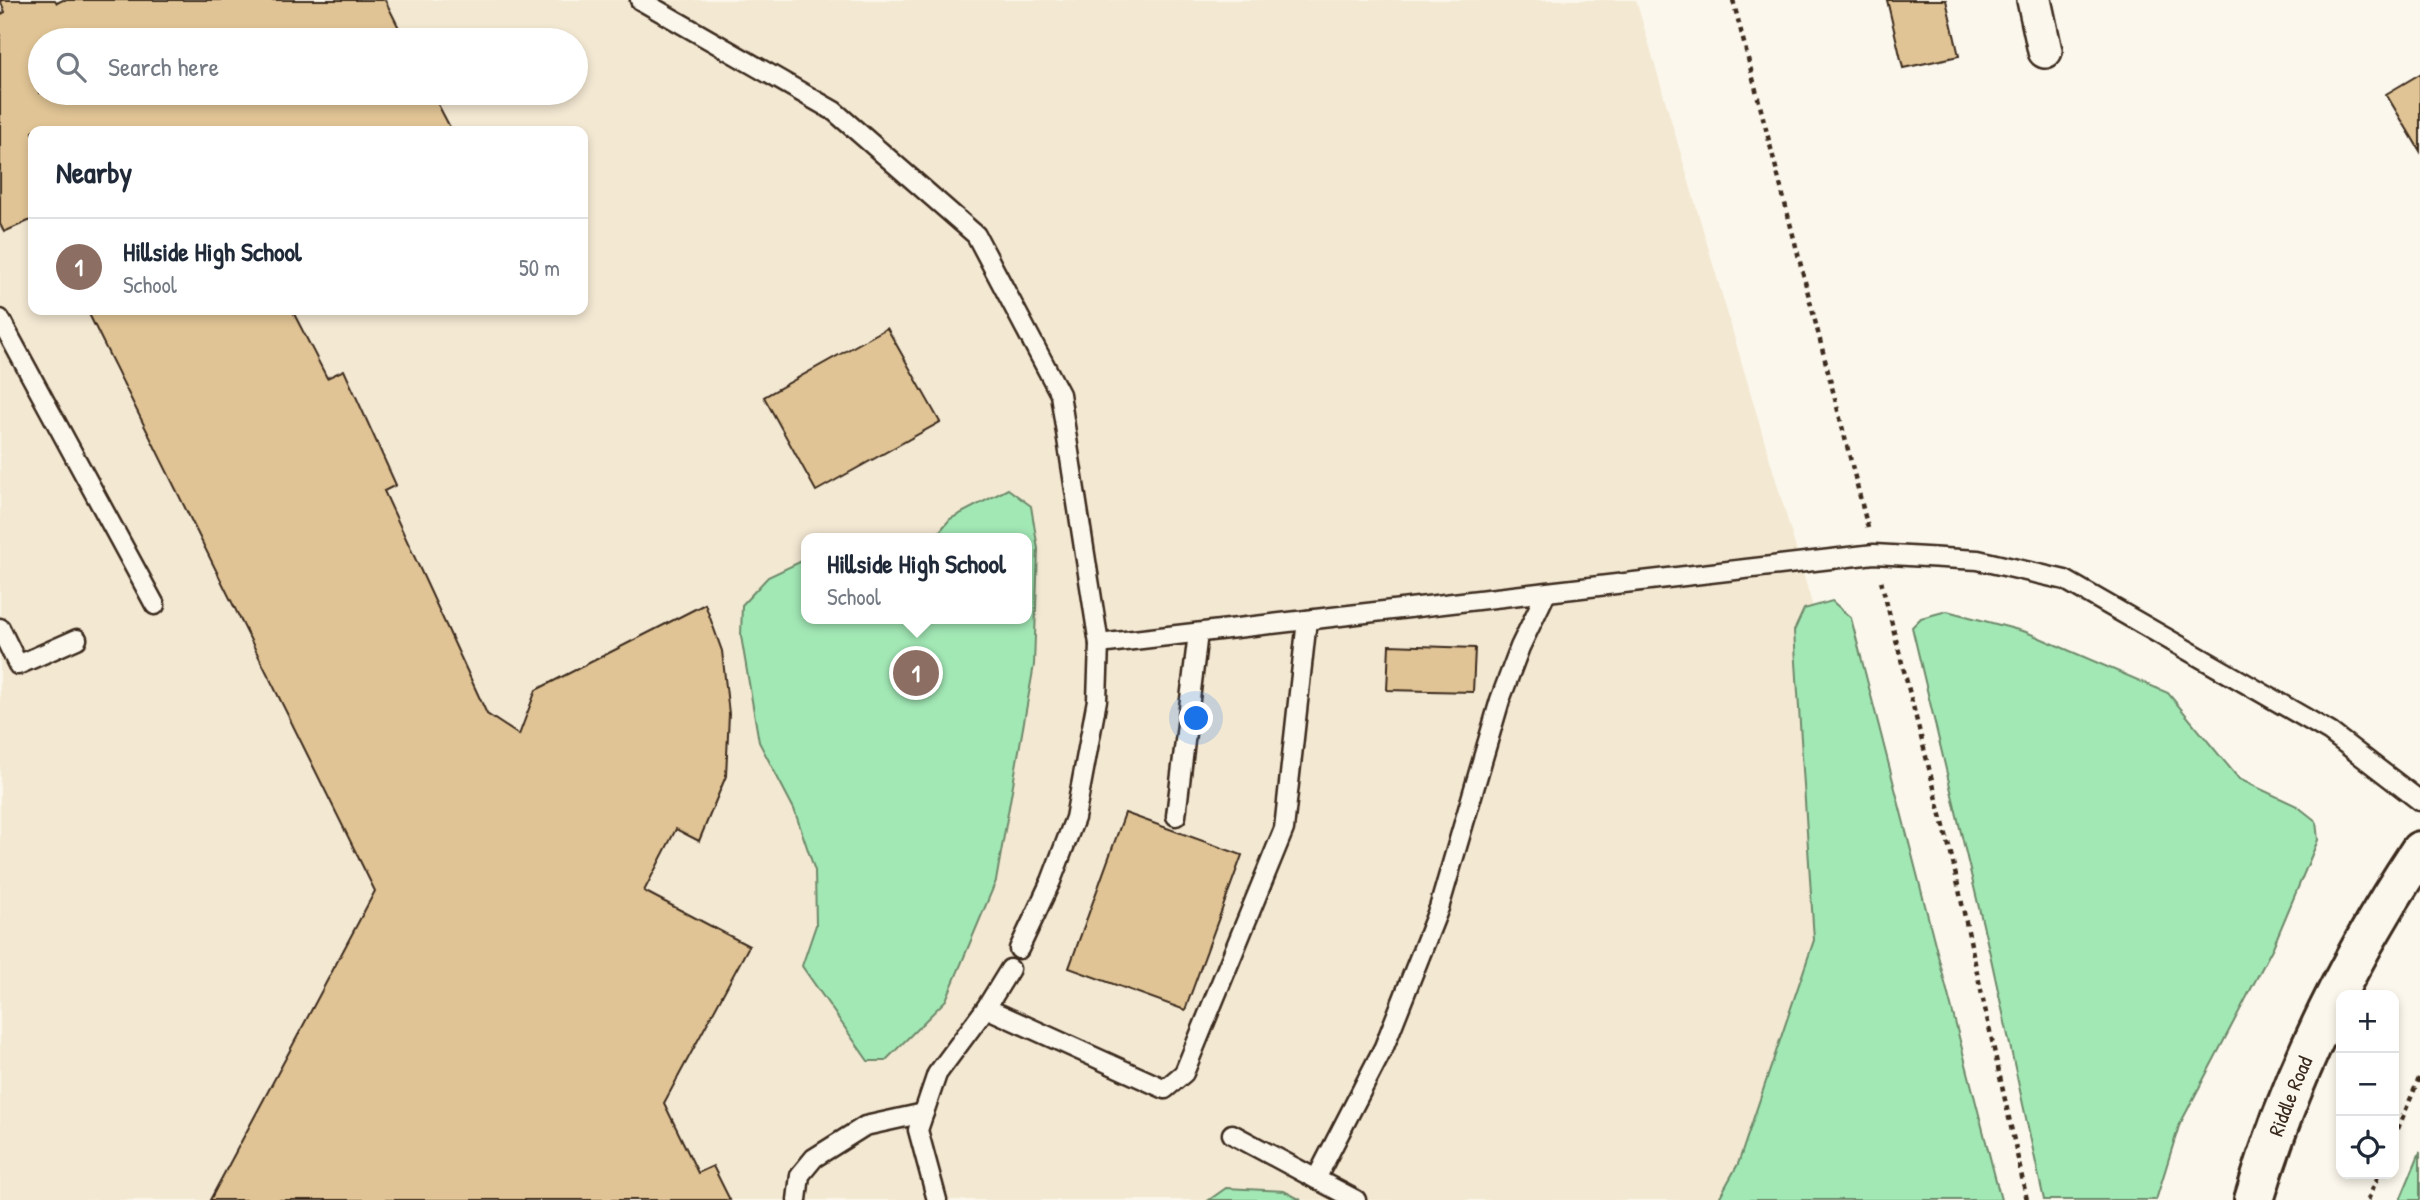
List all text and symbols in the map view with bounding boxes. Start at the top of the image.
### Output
search box [28,28,588,105]
icon: search [52,48,90,86]
text: Search here [108,49,219,84]
text: Nearby [56,152,132,192]
text: Hillside High School [123,234,302,269]
text: 1 [75,252,83,283]
text: 50 m [519,252,560,283]
text: School [123,269,177,300]
popup [801,533,1032,624]
text: Hillside High School [827,546,1006,581]
text: School [827,581,881,612]
pin: 1 [893,647,939,699]
your location [1179,701,1213,735]
map controls [2336,990,2399,1179]
button: + [2336,990,2399,1053]
street label: Riddle Road [2261,1051,2319,1140]
button: − [2336,1053,2399,1116]
button: locate [2336,1116,2399,1179]

